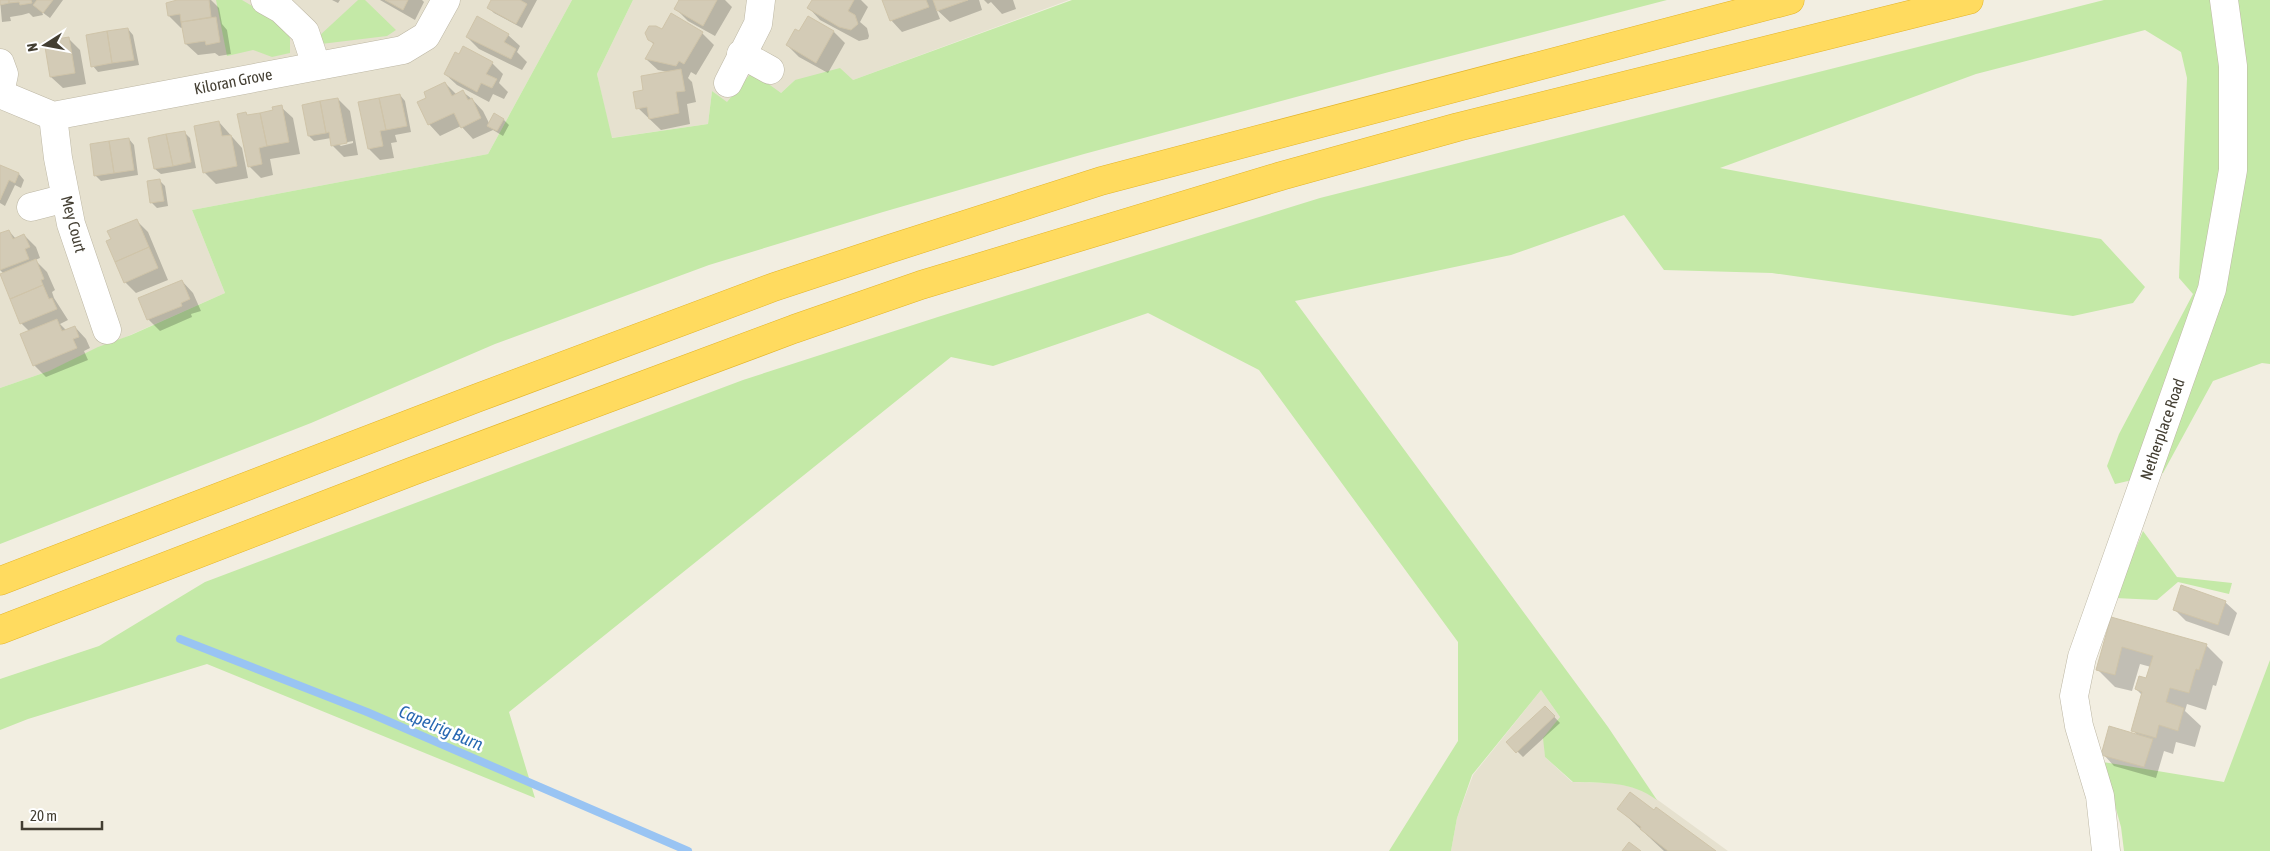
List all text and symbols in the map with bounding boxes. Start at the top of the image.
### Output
north arrow [20,20,70,70]
text: N [24,42,41,53]
street label: Kiloran Grove [192,65,274,97]
street label: Mey Court [57,194,90,255]
street label: Netherplace Road [2136,376,2189,482]
water label: Capelrig Burn [396,700,487,755]
scale bar [22,798,102,830]
text: 20 m [30,807,57,824]

